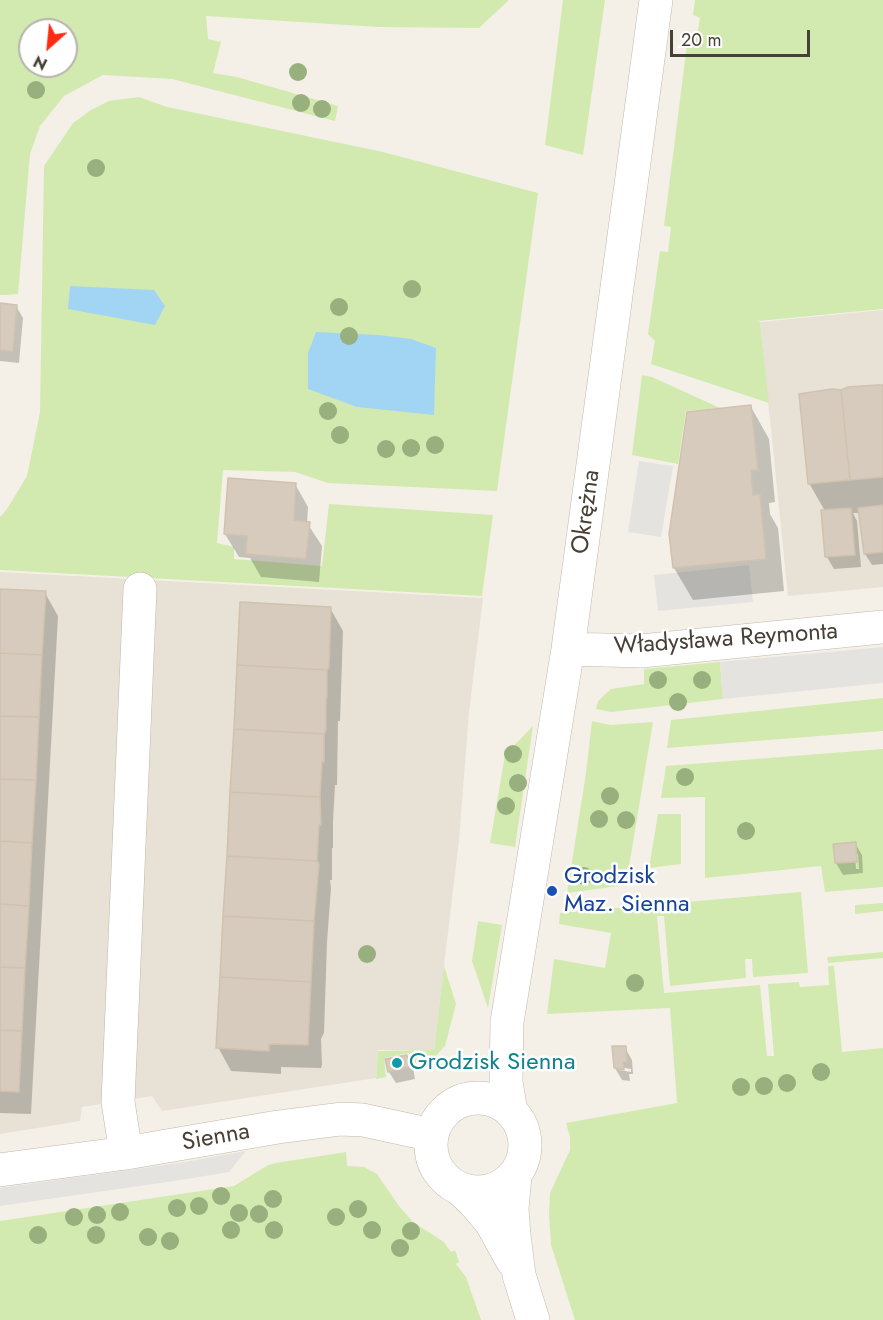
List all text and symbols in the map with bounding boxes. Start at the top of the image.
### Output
north arrow [18,18,78,78]
scale bar [673,18,812,56]
text: 20 m [681,27,721,53]
text: N [30,50,51,76]
street label: Okrężna [567,468,607,556]
street label: Władysława Reymonta [613,618,839,662]
place label: Grodzisk Maz. Sienna [564,863,690,919]
marker: Grodzisk Maz. Sienna [545,884,559,898]
place label: Grodzisk Sienna [409,1049,575,1077]
marker: Grodzisk Sienna [390,1056,404,1070]
street label: Sienna [180,1118,252,1158]

